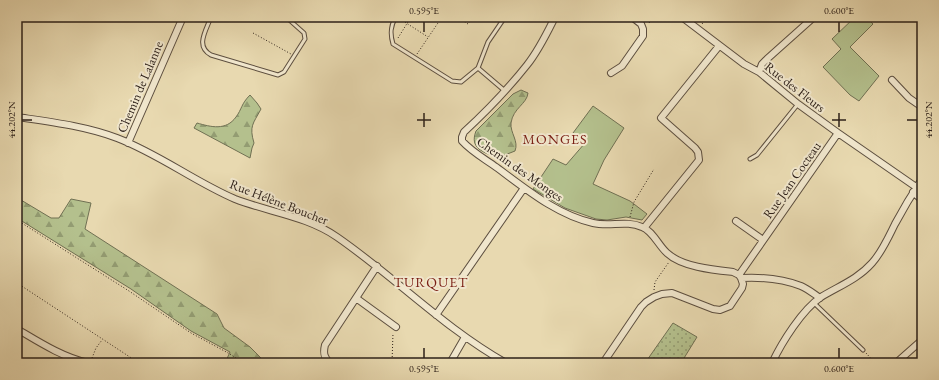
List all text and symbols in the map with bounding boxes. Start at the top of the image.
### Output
text: 0.595°E [409,4,439,17]
text: 0.600°E [824,4,854,17]
street label: Chemin de Lalanne [113,39,167,135]
street label: Rue des Fleurs [761,58,829,116]
text: 44.202°N [5,101,18,139]
text: 44.202°N [922,101,935,139]
district label: MONGES [523,130,588,148]
street label: Chemin des Monges [473,133,567,205]
street label: Rue Jean Cocteau [759,138,825,222]
street label: Rue Hélène Boucher [227,175,331,229]
district label: TURQUET [394,273,468,291]
text: 0.595°E [409,362,439,375]
text: 0.600°E [824,362,854,375]

